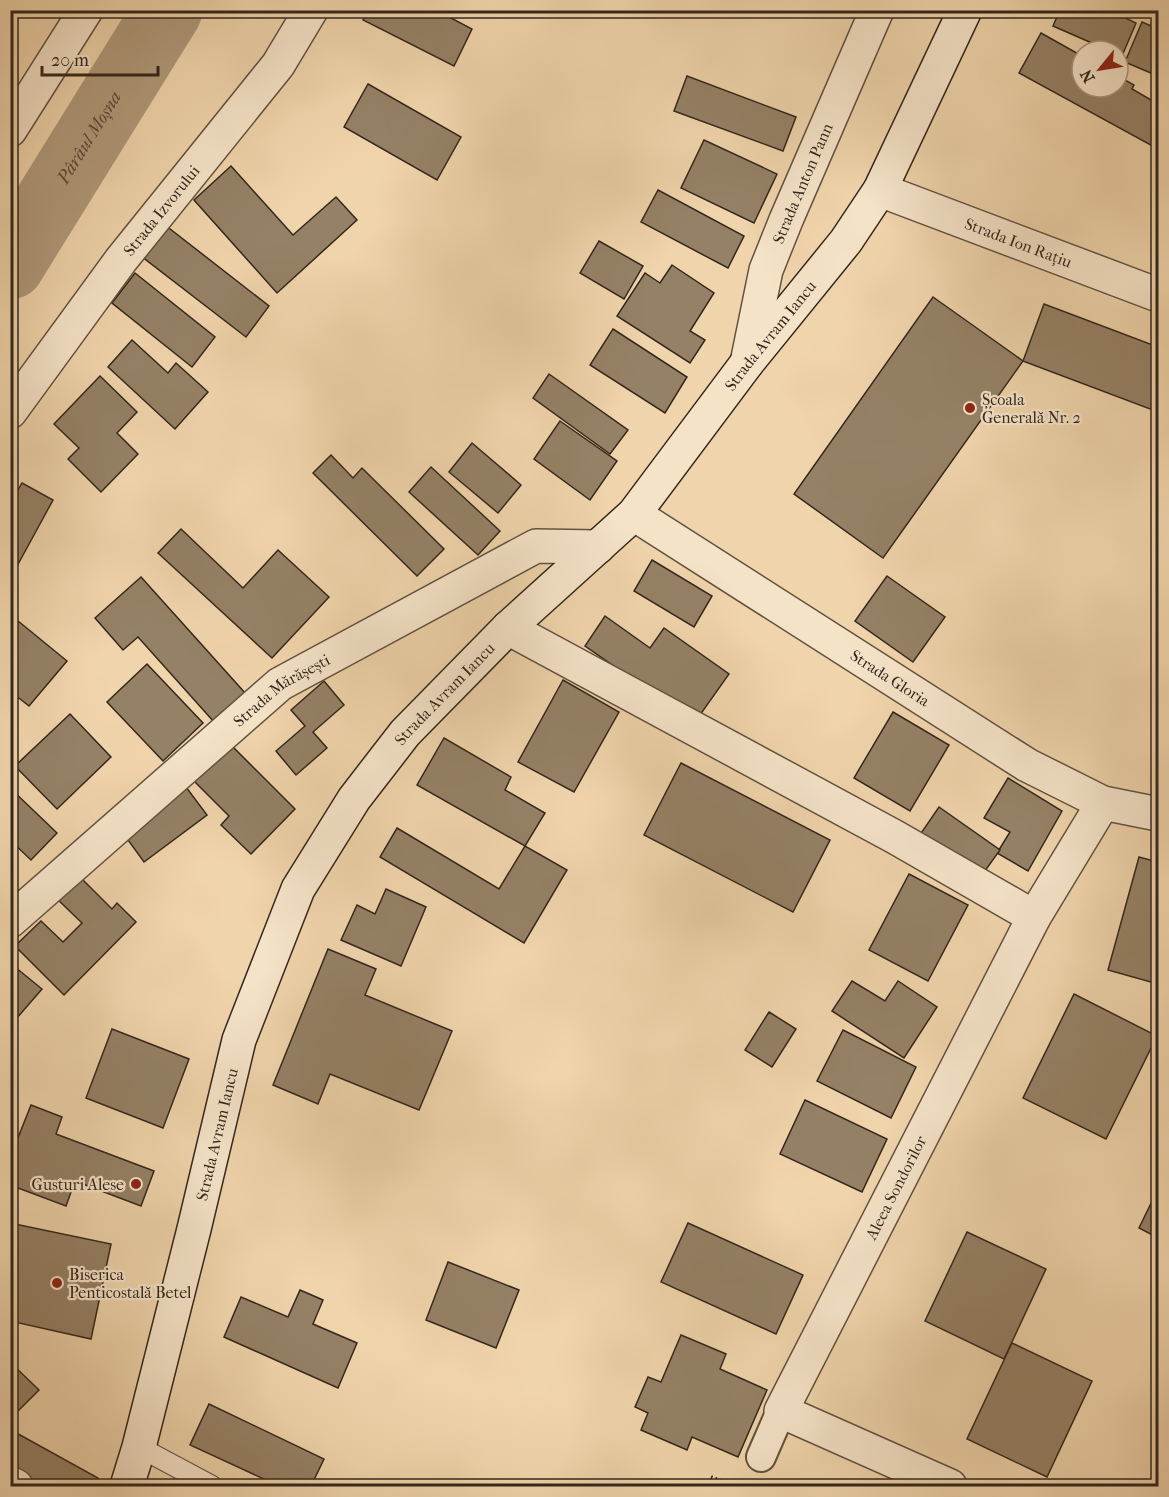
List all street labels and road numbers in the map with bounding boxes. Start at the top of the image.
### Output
street label: Strada Anton Pann [769,120,837,246]
street label: Strada Izvorului [119,161,204,260]
street label: Strada Ion Rațiu [962,214,1075,272]
street label: Strada Avram Iancu [721,277,820,395]
street label: Strada Avram Iancu [390,639,499,749]
street label: Strada Gloria [847,646,934,711]
street label: Strada Mărășești [229,650,333,731]
street label: Strada Avram Iancu [192,1066,242,1203]
street label: Aleea Sondorilor [861,1132,930,1244]

